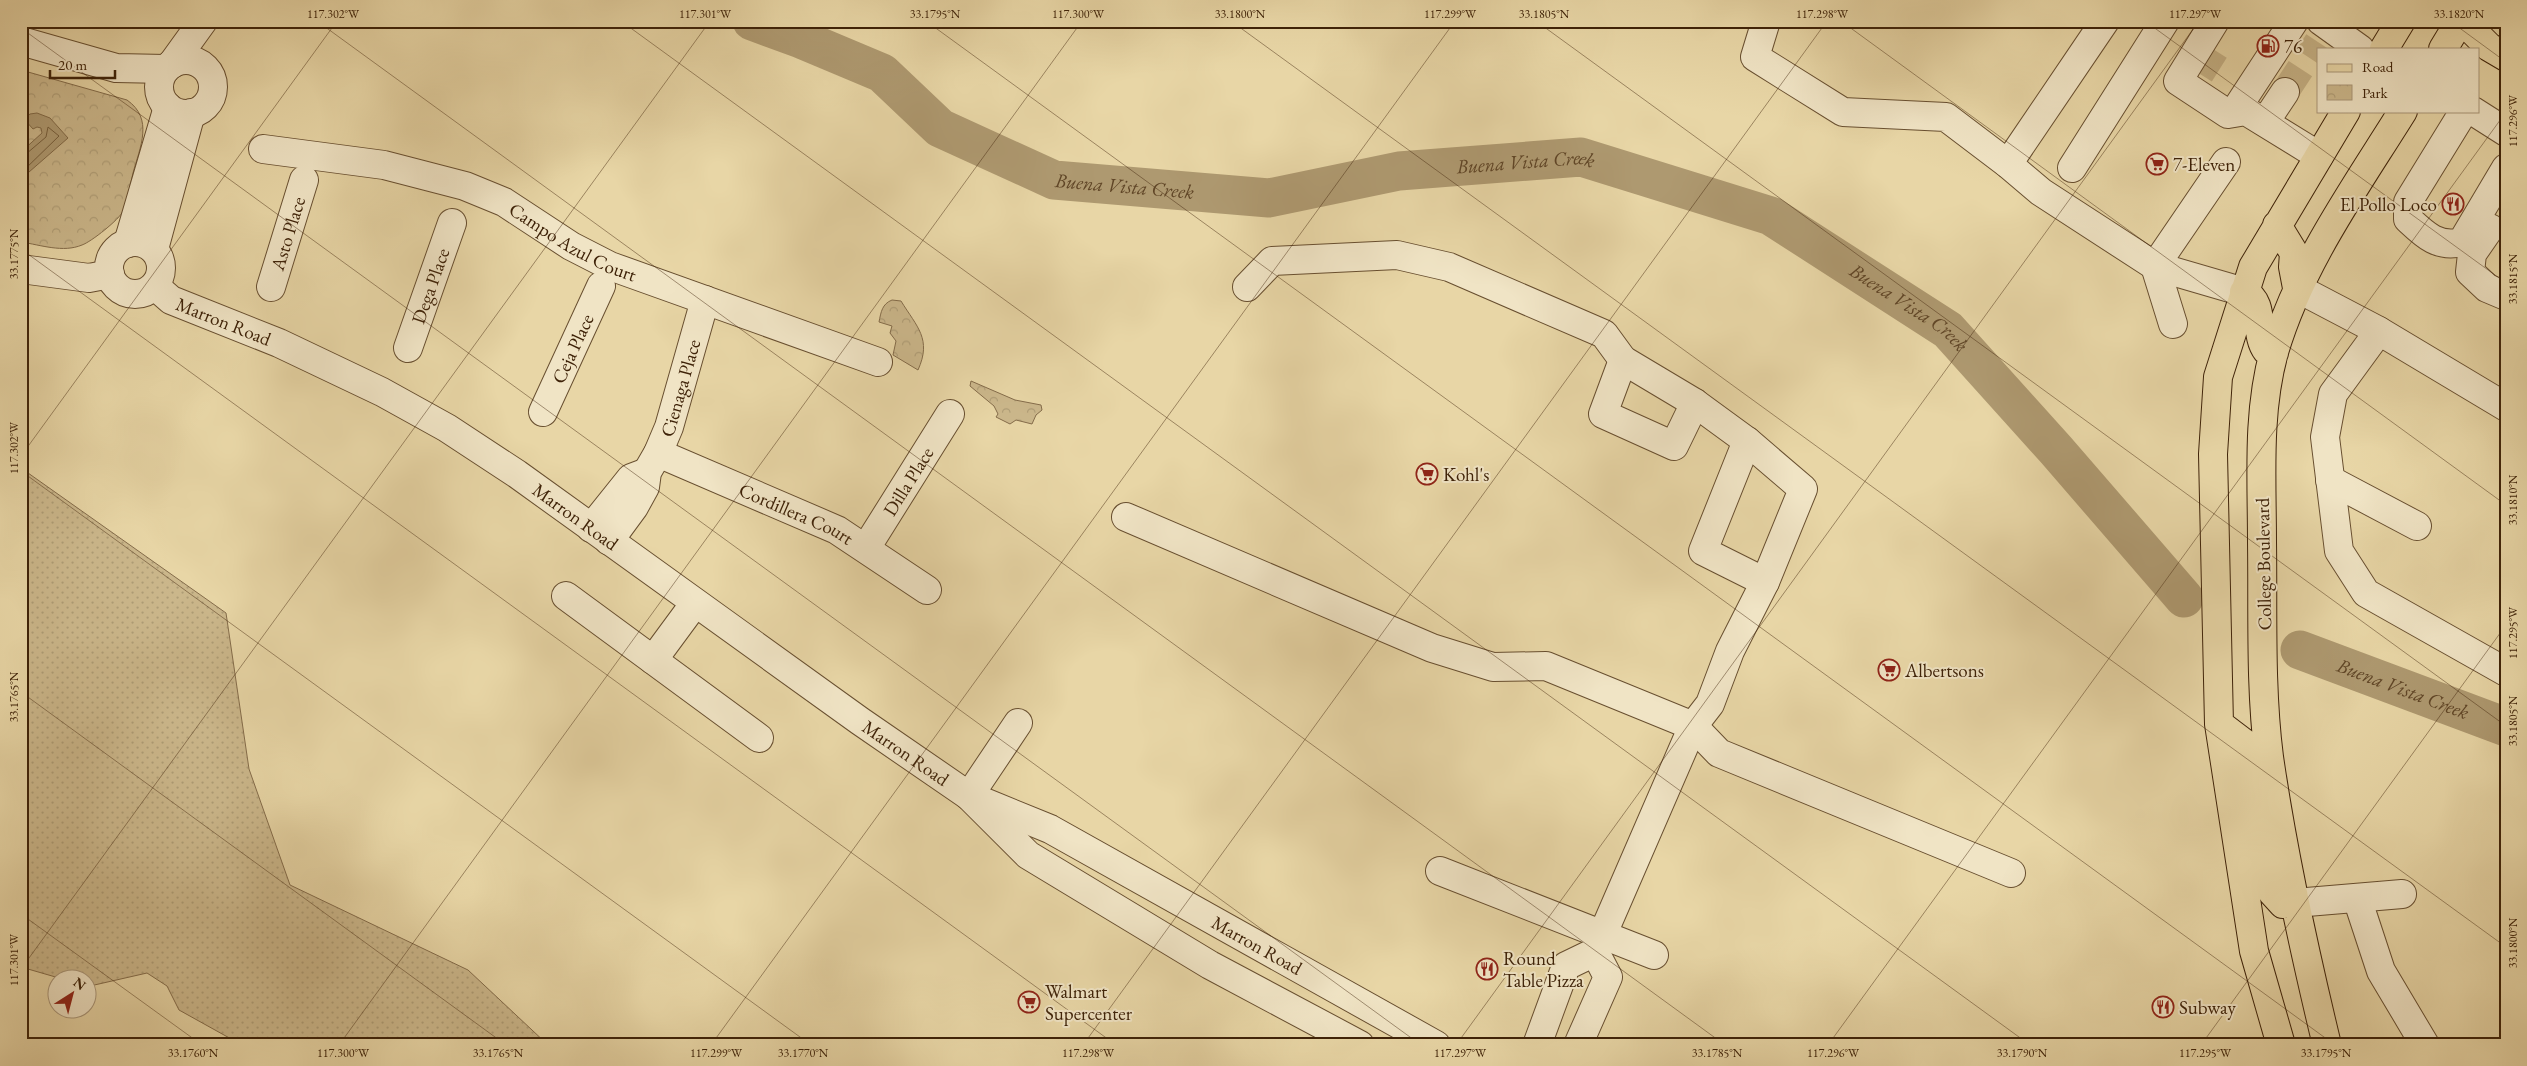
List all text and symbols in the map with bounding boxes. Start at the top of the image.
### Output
text: 117.302°W [307,6,360,22]
text: 117.301°W [679,6,732,22]
text: 33.1795°N [910,6,961,22]
text: 117.300°W [1052,6,1105,22]
text: 33.1800°N [1215,6,1266,22]
text: 117.299°W [1424,6,1477,22]
text: 33.1805°N [1519,6,1570,22]
text: 117.298°W [1796,6,1849,22]
text: 117.297°W [2169,6,2222,22]
text: 33.1820°N [2434,6,2485,22]
fuel station icon: 76 [2256,34,2280,58]
place label: 76 [2284,34,2302,59]
scale bar [50,48,115,80]
legend [2317,48,2480,112]
text: 20 m [58,55,87,74]
text: Road [2362,57,2394,76]
text: Park [2362,83,2389,102]
text: 117.296°W [2505,94,2521,147]
water label: Buena Vista Creek [1454,144,1598,180]
supermarket icon: 7-Eleven [2145,152,2169,176]
place label: 7-Eleven [2173,152,2235,177]
water label: Buena Vista Creek [1053,167,1195,205]
place label: El Pollo Loco [2340,192,2437,217]
restaurant icon: El Pollo Loco [2441,192,2465,216]
street label: Asto Place [265,194,311,275]
street label: Campo Azul Court [504,197,640,287]
text: 33.1775°N [6,228,22,279]
street label: Dega Place [406,245,455,327]
text: 33.1815°N [2505,253,2521,304]
water label: Buena Vista Creek [1844,257,1974,357]
street label: Marron Road [172,291,275,352]
street label: Ceja Place [546,310,600,387]
street label: Cienaga Place [654,336,706,441]
text: 117.302°W [6,421,22,474]
street label: Dilla Place [877,442,939,521]
supermarket icon: Kohl's [1415,462,1439,486]
place label: Kohl's [1443,462,1489,487]
text: 33.1810°N [2505,474,2521,525]
street label: Marron Road [527,477,624,556]
street label: Cordillera Court [735,477,858,551]
street label: College Boulevard [2250,497,2277,631]
text: 117.295°W [2505,606,2521,659]
water label: Buena Vista Creek [2332,652,2473,725]
supermarket icon: Albertsons [1877,658,1901,682]
place label: Albertsons [1904,658,1984,683]
text: 33.1765°N [6,671,22,722]
text: 33.1805°N [2505,695,2521,746]
street label: Marron Road [857,714,954,792]
street label: Marron Road [1207,910,1307,981]
text: 33.1800°N [2505,917,2521,968]
text: 117.301°W [6,933,22,986]
place label: Round Table Pizza [1503,946,1584,993]
restaurant icon: Round Table Pizza [1475,957,1499,981]
north arrow [48,968,98,1018]
text: N [70,973,90,994]
place label: Walmart Supercenter [1045,979,1133,1026]
supermarket icon: Walmart Supercenter [1017,990,1041,1014]
restaurant icon: Subway [2151,995,2175,1019]
place label: Subway [2179,995,2236,1020]
text: 33.1760°N [168,1045,219,1061]
text: 117.300°W [317,1045,370,1061]
text: 33.1765°N [473,1045,524,1061]
text: 117.299°W [690,1045,743,1061]
text: 33.1770°N [778,1045,829,1061]
text: 117.298°W [1062,1045,1115,1061]
text: 117.297°W [1434,1045,1487,1061]
text: 33.1785°N [1692,1045,1743,1061]
text: 117.296°W [1807,1045,1860,1061]
text: 33.1790°N [1997,1045,2048,1061]
text: 117.295°W [2179,1045,2232,1061]
text: 33.1795°N [2301,1045,2352,1061]

